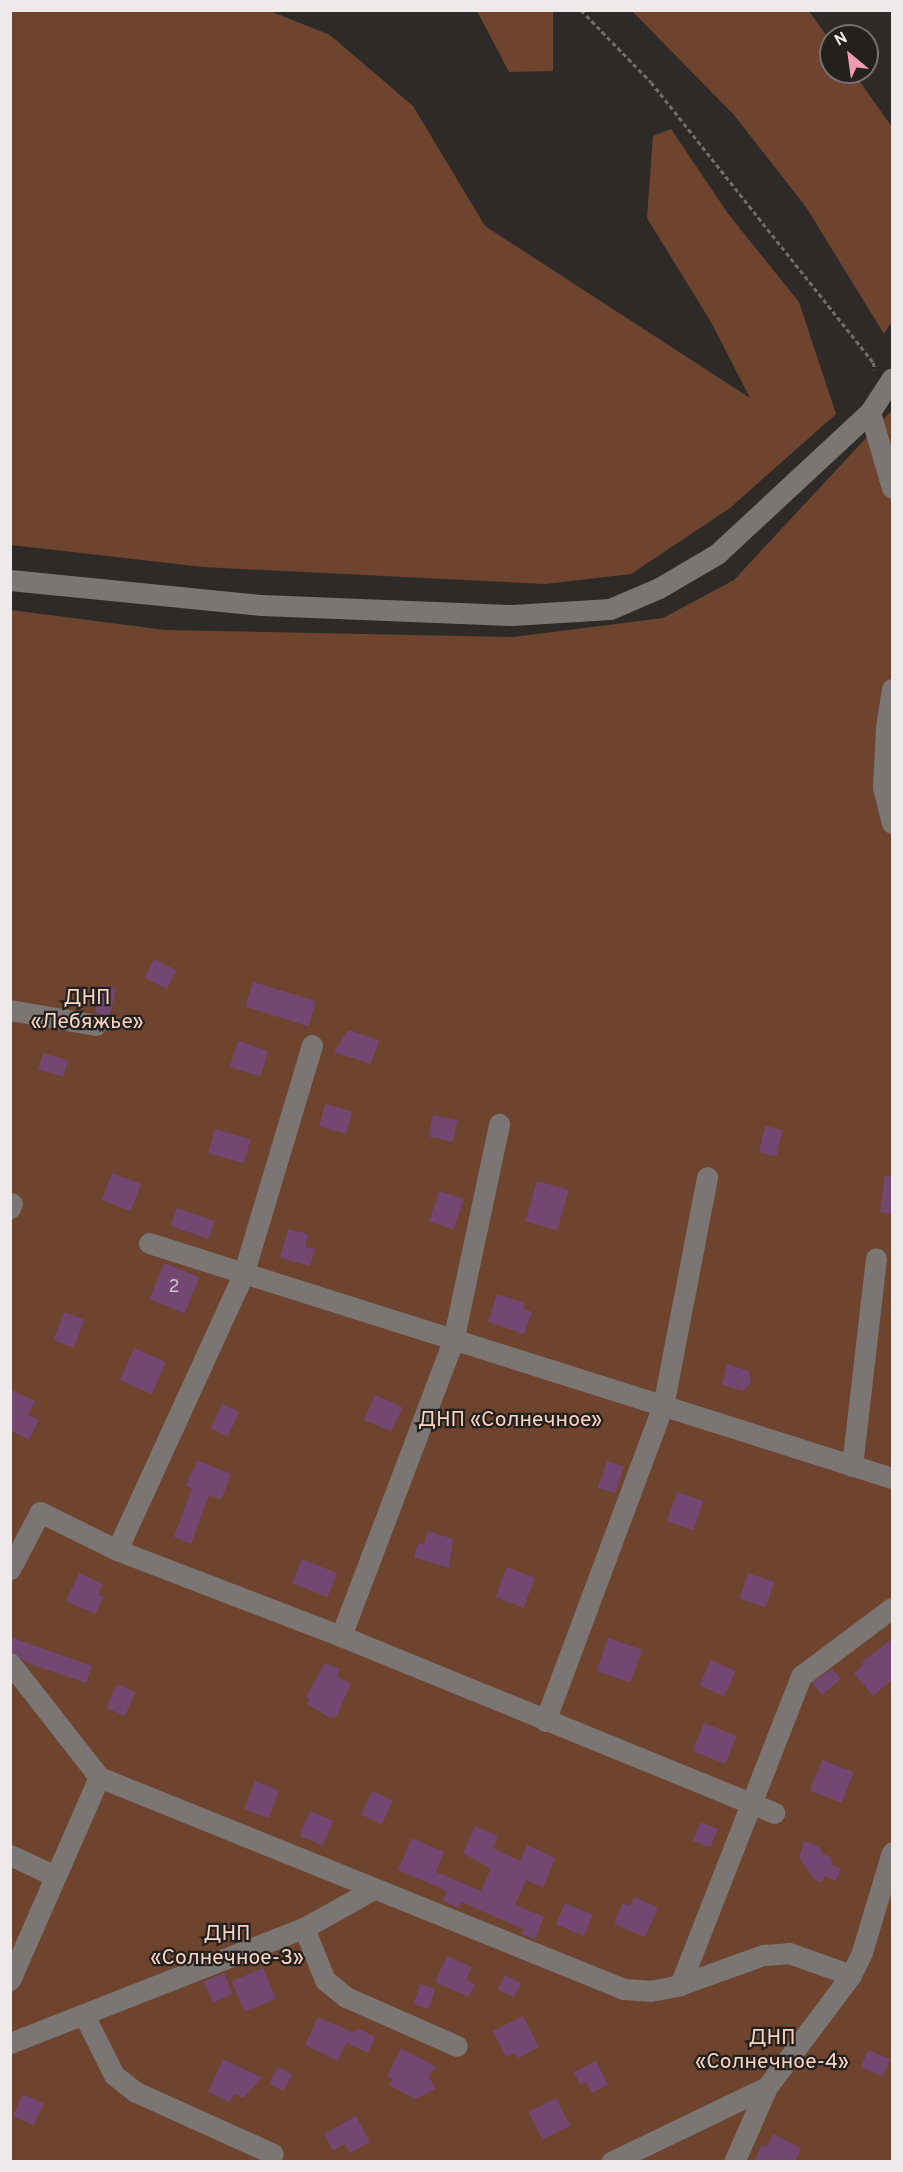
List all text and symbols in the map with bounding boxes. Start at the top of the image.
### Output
north arrow [819,24,879,84]
text: N [831,28,851,52]
park label: ДНП «Лебяжье» [30,986,144,1036]
house number: 2 [168,1277,180,1299]
park label: ДНП «Солнечное» [418,1408,602,1434]
park label: ДНП «Солнечное-3» [150,1922,304,1972]
park label: ДНП «Солнечное-4» [695,2026,849,2076]

